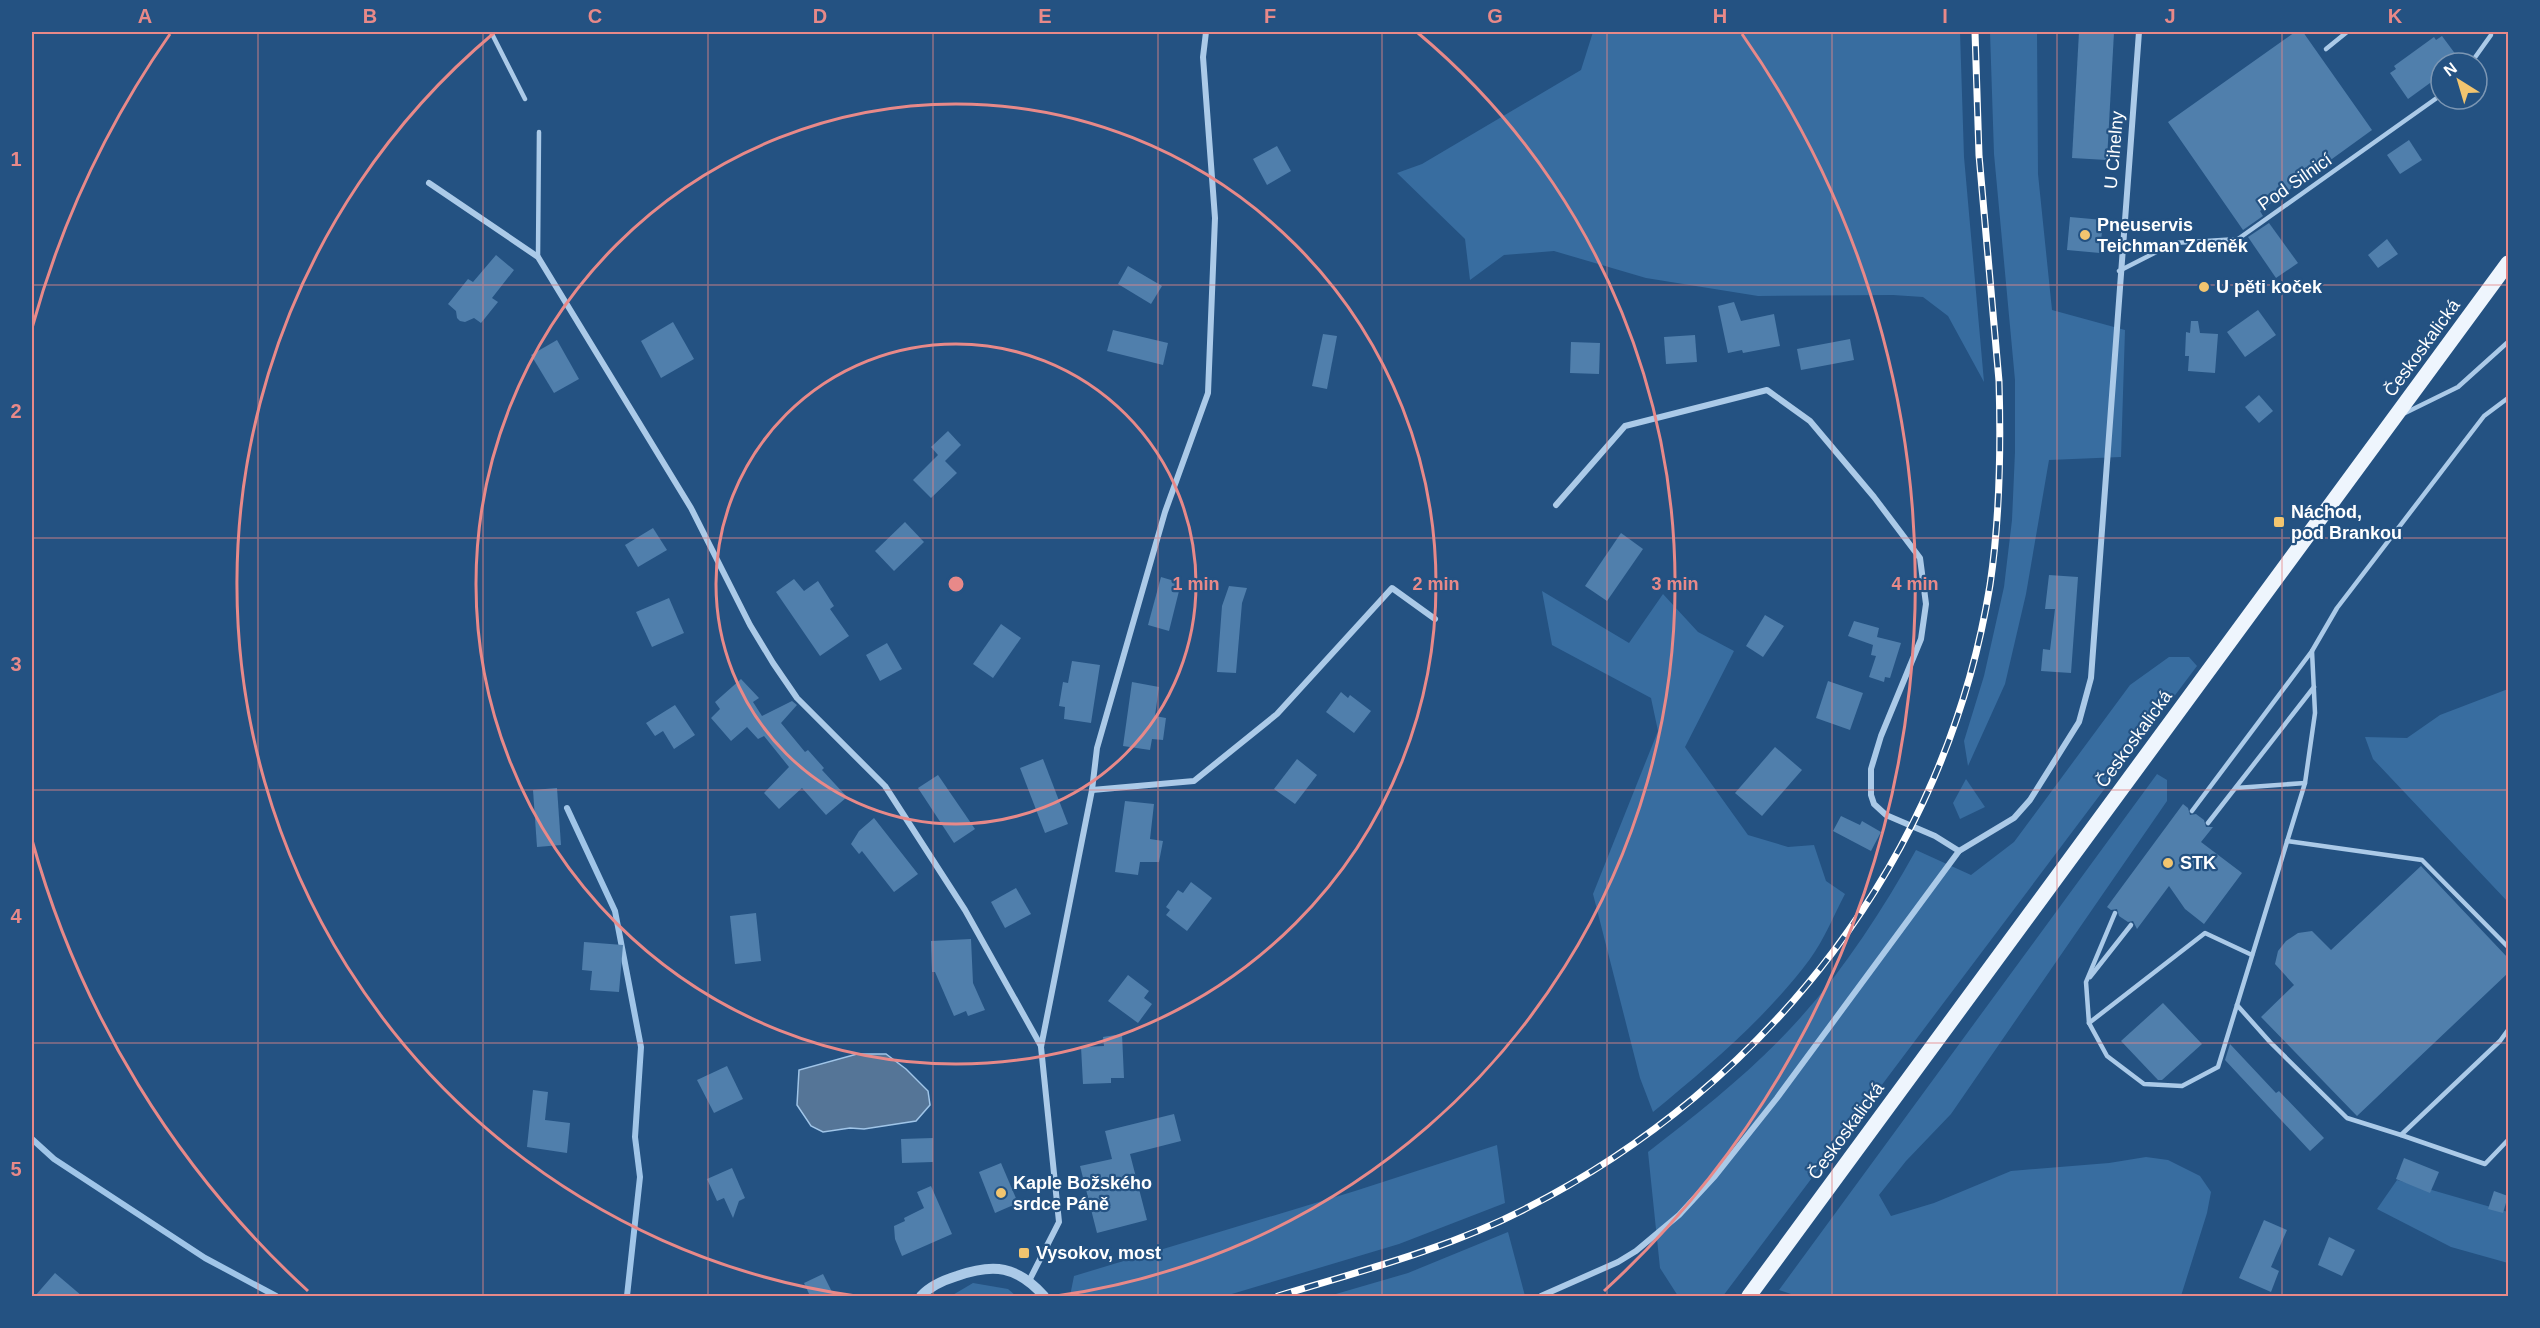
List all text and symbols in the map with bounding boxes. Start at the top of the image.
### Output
text: A [138,5,152,27]
text: B [363,5,377,27]
text: C [588,5,602,27]
text: D [813,5,827,27]
text: E [1038,5,1052,27]
text: F [1264,5,1276,27]
text: G [1487,5,1503,27]
text: H [1713,5,1727,27]
text: I [1942,5,1948,27]
text: J [2164,5,2176,27]
text: K [2388,5,2403,27]
north arrow [2429,51,2489,111]
text: N [2441,59,2460,80]
street label: U Cihelny [2101,110,2127,190]
text: 1 [10,148,22,170]
street label: Pod Silnicí [2254,149,2336,215]
place label: Pneuservis Teichman Zdeněk [2097,215,2249,256]
marker: Pneuservis Teichman Zdeněk [2078,228,2092,242]
place label: U pěti koček [2216,277,2323,297]
marker: U pěti koček [2197,280,2211,294]
street label: Českoskalická [2379,294,2464,400]
text: 2 [10,400,22,422]
place label: Náchod, pod Brankou [2291,502,2402,543]
marker: Náchod, pod Brankou [2272,515,2286,529]
centre of rings [946,574,966,594]
text: 1 min [1172,574,1220,594]
text: 2 min [1412,574,1460,594]
text: 3 min [1651,574,1699,594]
text: 4 min [1891,574,1939,594]
text: 3 [10,653,22,675]
street label: Českoskalická [2091,685,2176,791]
place label: STK [2180,853,2216,873]
marker: STK [2161,856,2175,870]
text: 4 [10,905,22,927]
street label: Českoskalická [1803,1077,1888,1183]
text: 5 [10,1158,22,1180]
place label: Kaple Božského srdce Páně [1013,1173,1152,1214]
marker: Kaple Božského srdce Páně [994,1186,1008,1200]
place label: Vysokov, most [1036,1243,1161,1263]
marker: Vysokov, most [1017,1246,1031,1260]

